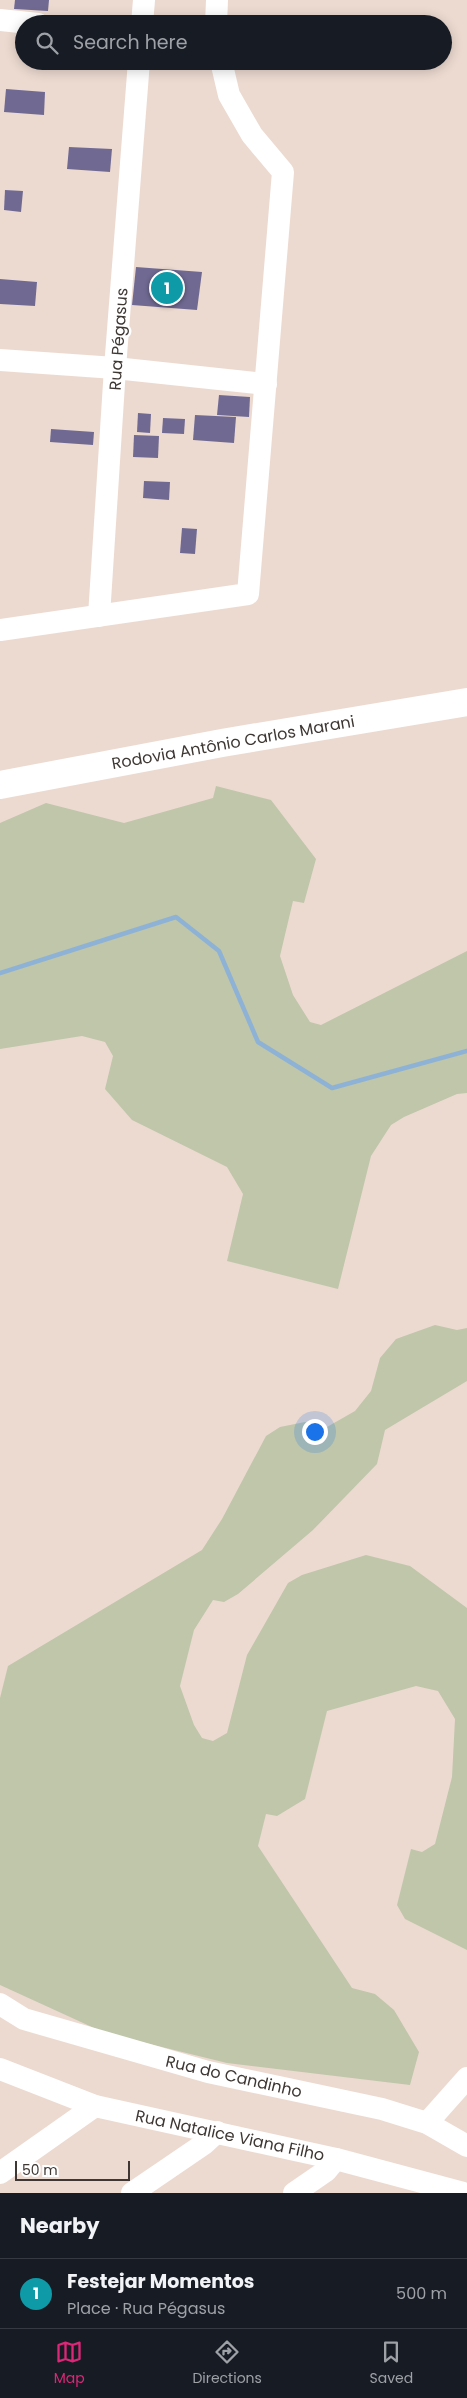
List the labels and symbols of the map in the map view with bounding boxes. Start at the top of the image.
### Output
pin: 1 [151,269,183,307]
street label: Rua Pégasus [103,287,134,391]
street label: Rodovia Antônio Carlos Marani [110,710,356,775]
your location [302,1419,328,1445]
street label: Rua do Candinho [163,2050,304,2103]
street label: Rua Natalice Viana Filho [133,2104,327,2167]
scale bar [15,2158,130,2181]

